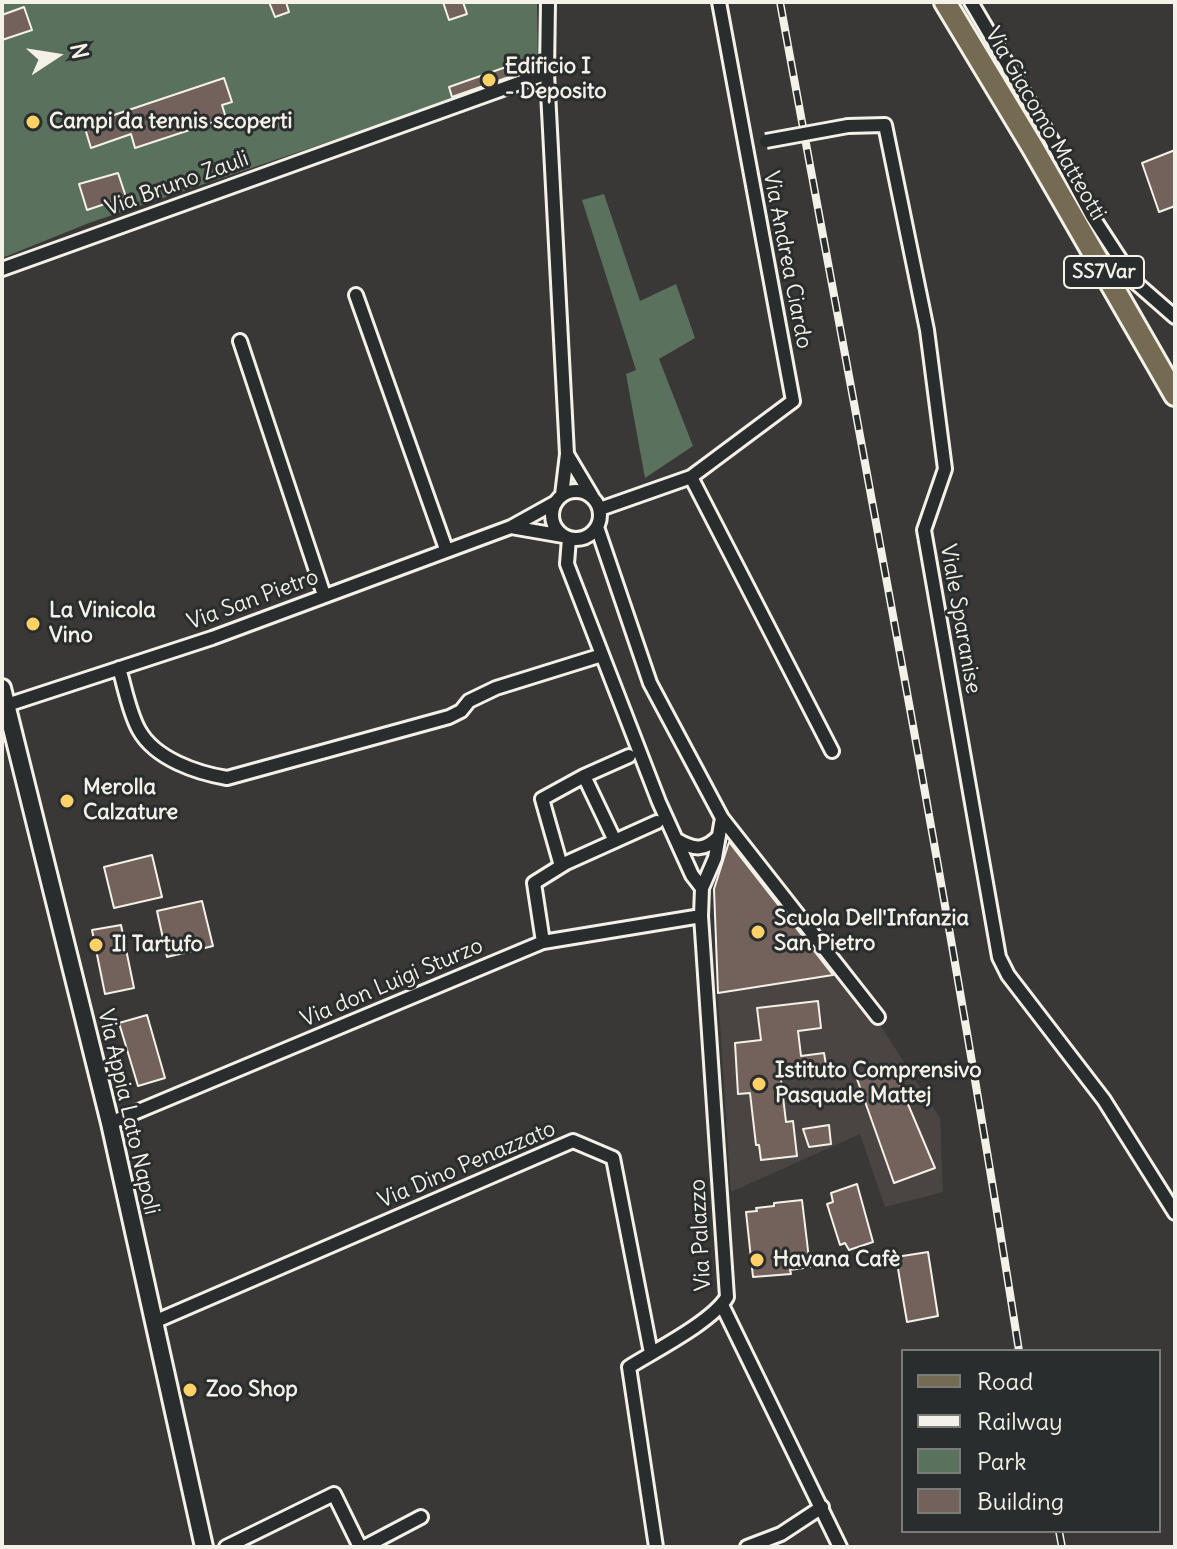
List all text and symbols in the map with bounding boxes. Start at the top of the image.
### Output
north arrow [16,16,96,96]
street label: Via Giacomo Matteotti [979,23,1111,225]
text: N [64,41,95,61]
place label: Edificio I - Deposito [505,54,607,106]
marker: Edificio I - Deposito [480,71,498,89]
place label: Campi da tennis scoperti [49,109,292,135]
marker: Campi da tennis scoperti [24,113,42,131]
street label: Via Bruno Zauli [102,146,252,222]
street label: Via Andrea Ciardo [757,169,817,351]
road number: SS7Var [1064,256,1144,288]
street label: Viale Sparanise [934,542,986,696]
street label: Via San Pietro [184,564,322,636]
place label: La Vinicola Vino [49,598,156,650]
marker: La Vinicola Vino [24,615,42,633]
place label: Merolla Calzature [83,775,178,826]
marker: Merolla Calzature [58,792,76,810]
place label: Scuola Dell'Infanzia San Pietro [774,906,969,958]
marker: Scuola Dell'Infanzia San Pietro [749,923,767,941]
place label: Il Tartufo [112,932,203,958]
street label: Via don Luigi Sturzo [297,933,487,1033]
marker: Il Tartufo [87,936,105,954]
street label: Via Appia Lato Napoli [92,1007,164,1217]
place label: Istituto Comprensivo Pasquale Mattej [775,1058,982,1110]
marker: Istituto Comprensivo Pasquale Mattej [750,1075,768,1093]
street label: Via Dino Penazzato [374,1116,560,1214]
street label: Via Palazzo [685,1178,717,1292]
place label: Havana Cafè [773,1247,900,1273]
marker: Havana Cafè [748,1251,766,1269]
legend [901,1349,1161,1533]
text: Road [977,1366,1033,1396]
place label: Zoo Shop [206,1377,298,1403]
marker: Zoo Shop [181,1381,199,1399]
text: Railway [977,1406,1063,1436]
text: Park [977,1446,1027,1476]
text: Building [977,1486,1064,1516]

